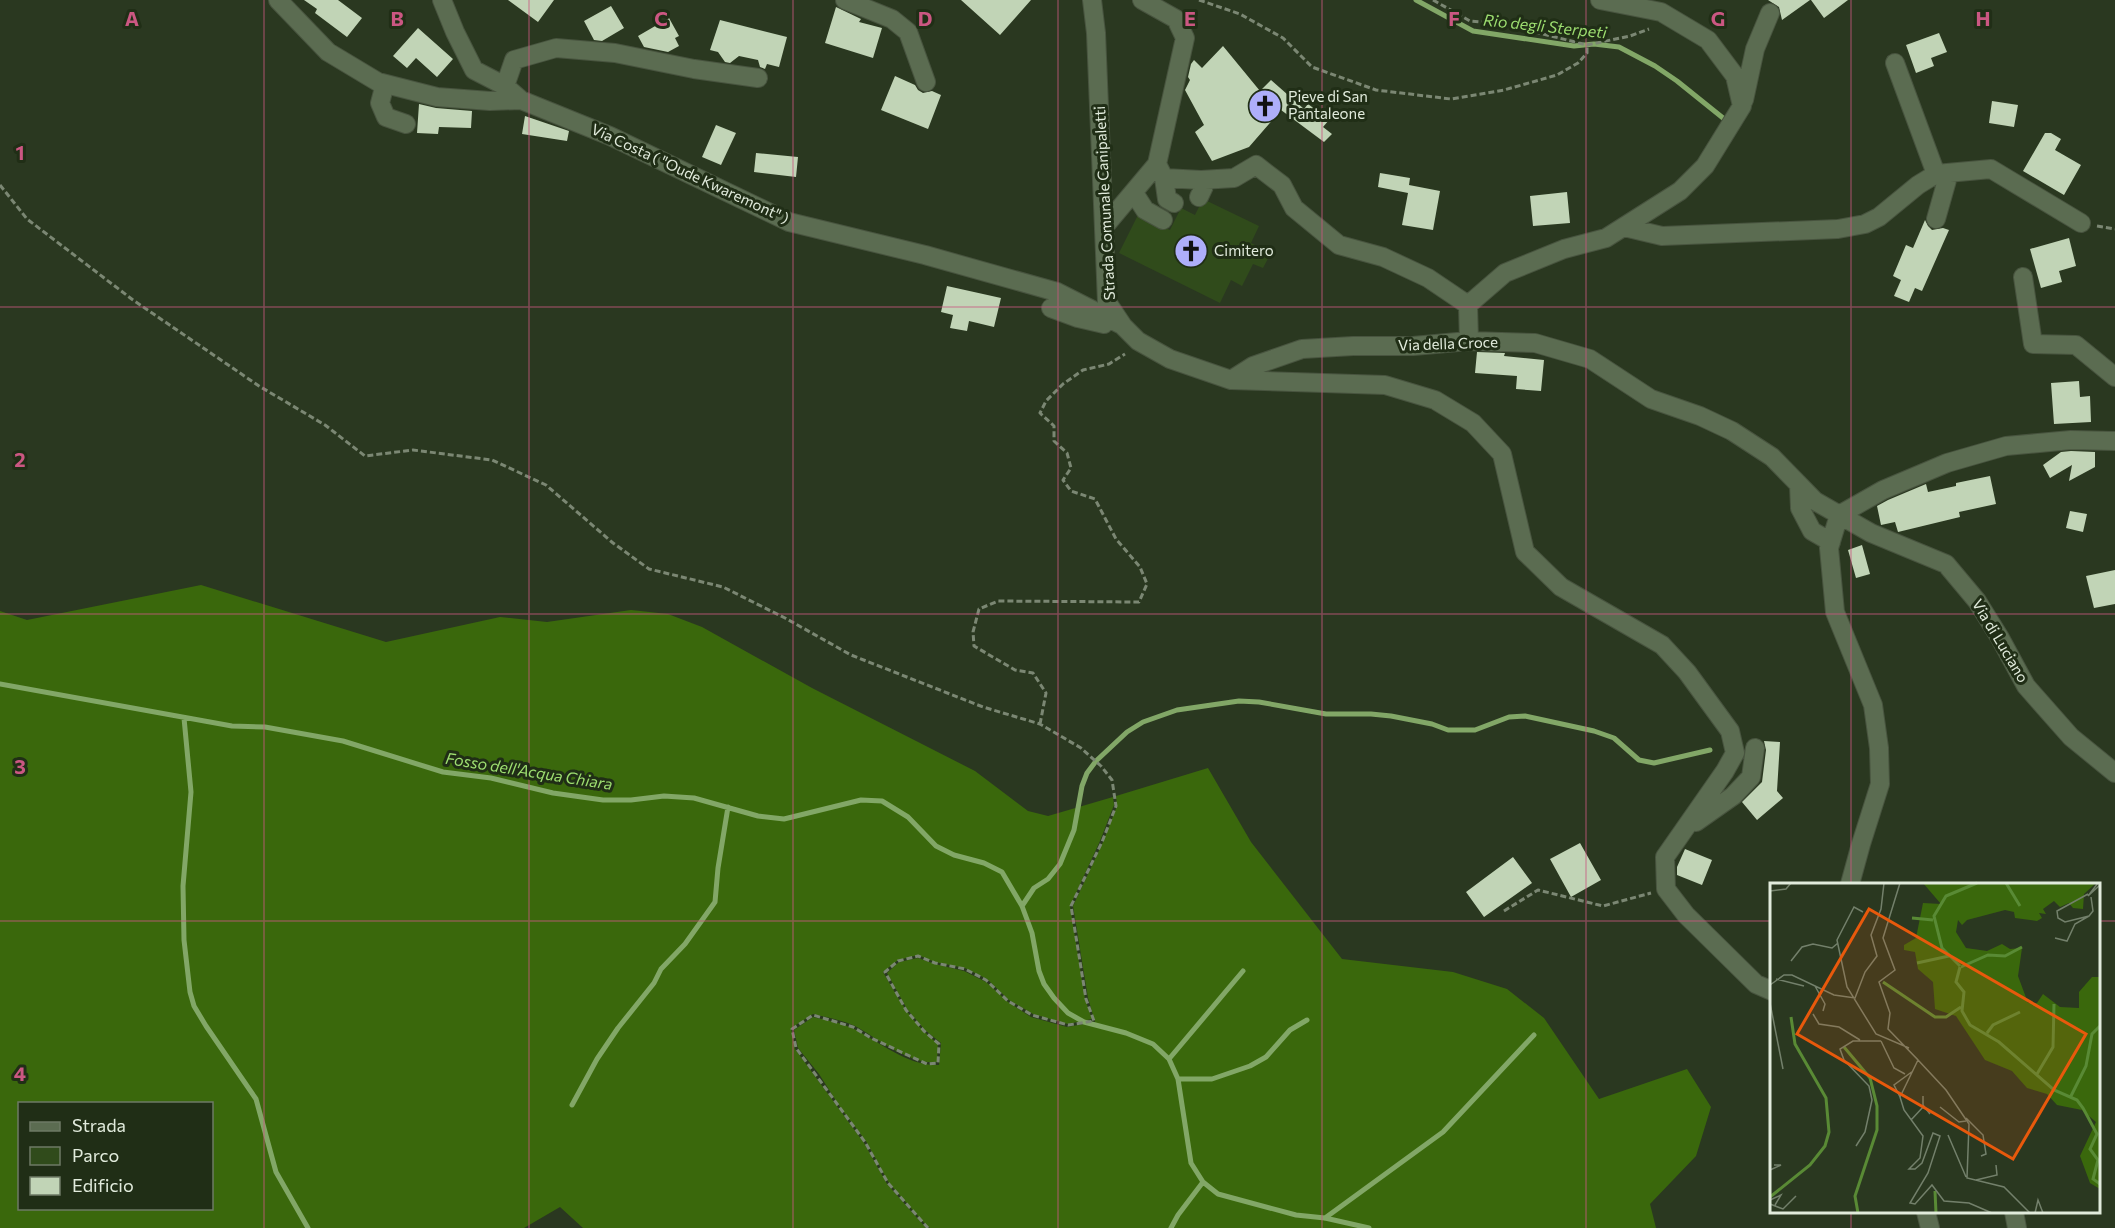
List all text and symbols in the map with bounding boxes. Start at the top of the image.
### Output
text: A [125,6,139,30]
text: B [390,6,404,30]
text: C [654,6,668,30]
text: D [918,6,932,30]
text: E [1184,6,1196,30]
text: F [1448,6,1460,30]
text: G [1711,6,1725,30]
text: H [1976,6,1991,30]
water label: Rio degli Sterpeti [1482,10,1609,42]
place label: Pieve di San Pantaleone [1288,87,1368,122]
church icon: Pieve di San Pantaleone [1247,88,1283,124]
street label: Strada Comunale Canipaletti [1090,105,1118,301]
street label: Via Costa ( "Oude Kwaremont" ) [589,119,792,227]
text: 1 [15,140,25,164]
church icon: Cimitero [1173,233,1209,269]
place label: Cimitero [1214,241,1274,259]
street label: Via della Croce [1398,332,1498,354]
text: 2 [14,447,26,471]
street label: Via di Luciano [1969,596,2033,685]
water label: Fosso dell'Acqua Chiara [444,748,614,793]
text: 3 [14,754,26,778]
inset map [1770,883,2100,1213]
text: 4 [14,1061,26,1085]
legend [18,1102,213,1210]
text: Strada [72,1114,126,1136]
text: Parco [72,1144,119,1166]
text: Edificio [72,1174,134,1196]

